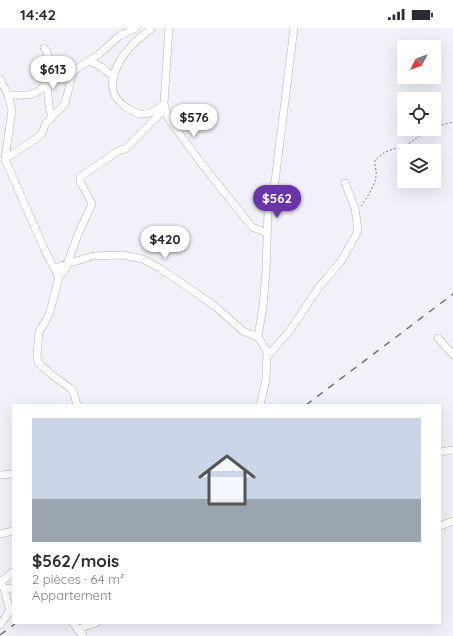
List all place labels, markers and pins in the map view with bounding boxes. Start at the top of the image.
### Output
pin: $613 [29,56,77,90]
pin: $576 [170,104,218,138]
pin: $562 [253,185,301,219]
pin: $420 [141,226,189,260]

